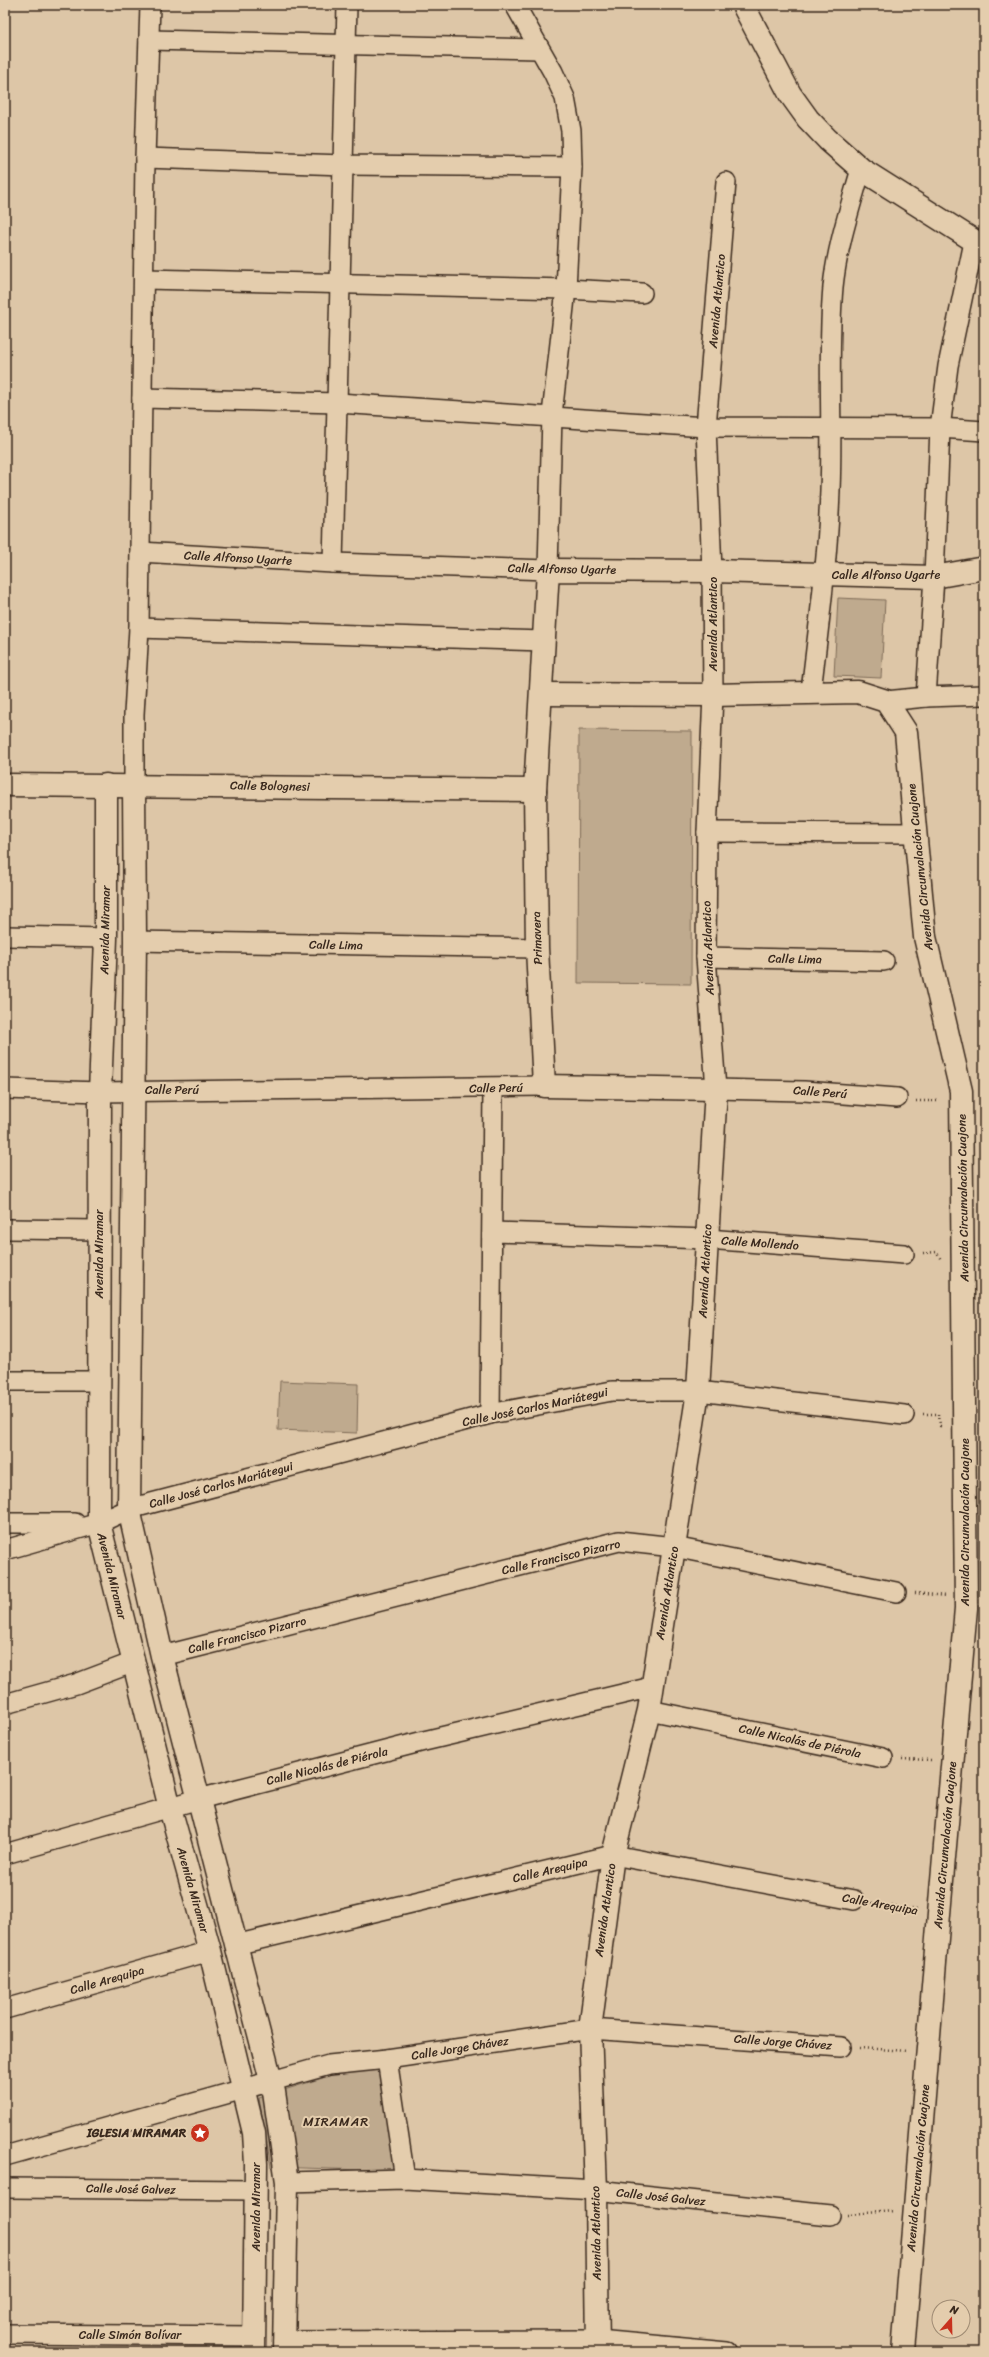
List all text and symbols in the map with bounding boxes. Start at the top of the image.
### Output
street label: Avenida Atlantico [702,253,732,350]
street label: Calle Alfonso Ugarte [183,544,293,572]
street label: Calle Alfonso Ugarte [508,557,617,581]
street label: Calle Alfonso Ugarte [832,564,940,586]
street label: Avenida Atlantico [702,577,724,672]
street label: Calle Bolognesi [230,774,311,798]
street label: Avenida Circunvalación Cuajone [900,782,940,953]
street label: Avenida Miramar [93,884,117,976]
street label: Avenida Atlantico [695,900,721,997]
street label: Primavera [525,911,549,965]
street label: Calle Lima [309,934,363,956]
street label: Calle Lima [768,948,822,970]
street label: Calle Perú [469,1077,524,1099]
street label: Calle Perú [145,1079,199,1101]
street label: Calle Perú [792,1079,848,1105]
street label: Avenida Circunvalación Cuajone [951,1114,975,1283]
street label: Avenida Miramar [88,1208,110,1300]
street label: Avenida Atlantico [691,1223,718,1320]
street label: Calle Mollendo [720,1229,800,1257]
street label: Calle José Carlos Mariátegui [460,1381,611,1433]
street label: Avenida Circunvalación Cuajone [954,1438,976,1607]
street label: Calle José Carlos Mariátegui [146,1455,296,1515]
street label: Avenida Miramar [90,1529,134,1623]
street label: Calle Francisco Pizarro [499,1533,623,1581]
street label: Avenida Atlantico [649,1545,685,1642]
street label: Calle Francisco Pizarro [185,1610,309,1660]
street label: Calle Nicolás de Piérola [737,1717,864,1765]
street label: Calle Nicolás de Piérola [264,1740,391,1792]
street label: Avenida Circunvalación Cuajone [927,1760,963,1931]
street label: Avenida Miramar [170,1843,216,1937]
street label: Calle Arequipa [510,1851,590,1889]
street label: Avenida Atlantico [587,1862,622,1959]
street label: Calle Arequipa [841,1887,919,1921]
street label: Calle Arequipa [67,1959,147,2001]
street label: Calle Jorge Chávez [733,2028,833,2056]
street label: Calle Jorge Chávez [410,2029,511,2067]
street label: Avenida Circunvalación Cuajone [900,2083,936,2254]
district label: MIRAMAR [303,2110,369,2133]
place label: IGLESIA MIRAMAR [86,2122,187,2144]
place icon: IGLESIA MIRAMAR [189,2122,211,2144]
street label: Avenida Miramar [245,2161,267,2253]
street label: Calle José Galvez [86,2177,176,2201]
street label: Calle José Galvez [615,2181,707,2213]
street label: Avenida Atlantico [584,2186,608,2281]
north arrow [931,2299,971,2339]
text: N [946,2299,961,2320]
street label: Calle Simón Bolívar [79,2324,182,2346]

